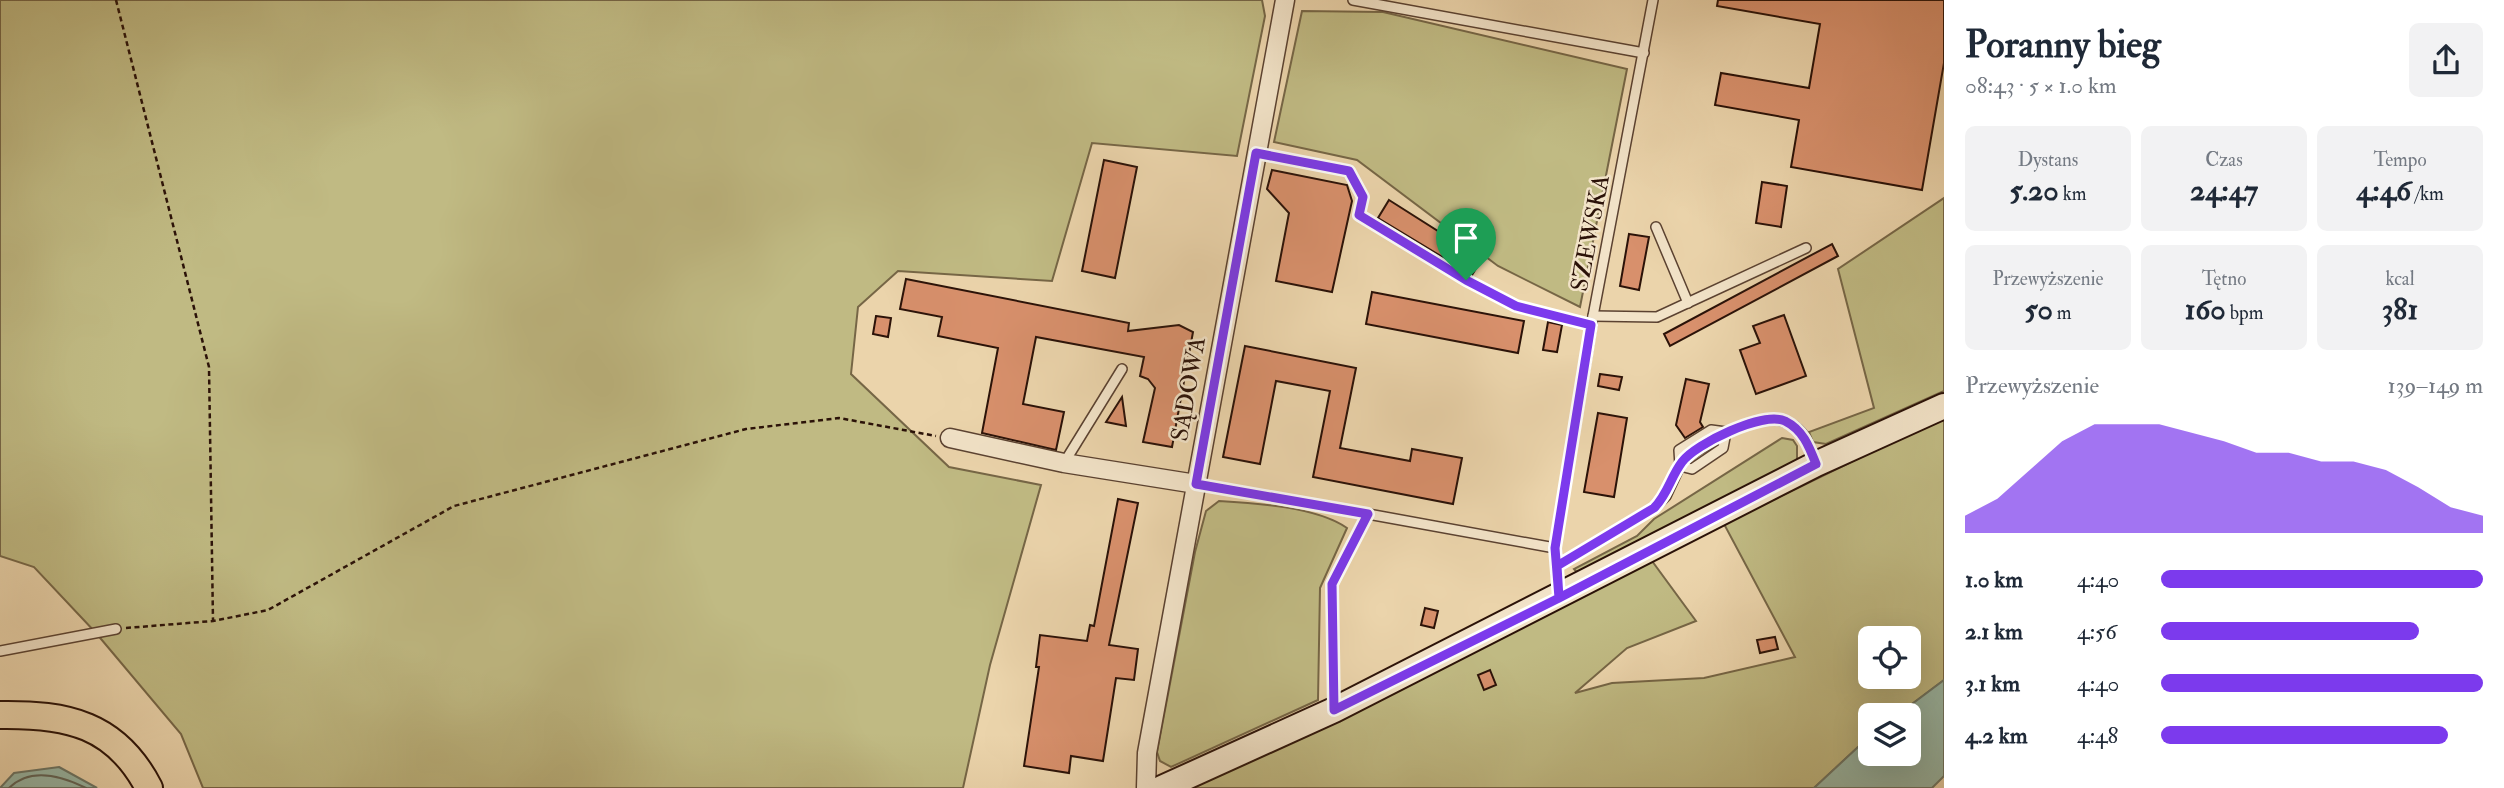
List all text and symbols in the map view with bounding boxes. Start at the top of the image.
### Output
text: Poranny bieg [1965,21,2161,69]
button: share [2409,23,2483,97]
text: 08:43 · 5 × 1.0 km [1965,71,2117,100]
text: Dystans [2018,148,2078,172]
text: Czas [2205,148,2243,172]
text: Tempo [2373,148,2427,172]
street label: SZEWSKA [1564,172,1617,294]
text: 5.20 [2010,172,2059,209]
text: 24:47 [2190,172,2258,209]
text: 4:46 [2356,172,2411,209]
text: km [2059,182,2086,206]
text: /km [2411,182,2444,206]
pin [1436,208,1496,280]
icon: arrive [1447,219,1485,257]
text: Przewyższenie [1993,267,2103,291]
text: Tętno [2202,267,2246,291]
text: kcal [2385,267,2415,291]
text: 50 [2024,291,2053,328]
text: 160 [2185,291,2226,328]
text: 381 [2382,291,2418,328]
text: m [2053,301,2072,325]
text: bpm [2226,301,2263,325]
street label: SĄDOWA [1164,335,1213,444]
text: Przewyższenie [1965,371,2099,400]
text: 139–149 m [2387,371,2483,400]
text: 1.0 km [1965,565,2023,594]
text: 4:40 [2077,565,2119,594]
text: 2.1 km [1965,617,2023,646]
text: 4:56 [2077,617,2117,646]
map controls [1858,626,1921,766]
button: locate [1858,626,1921,689]
text: 3.1 km [1965,669,2020,698]
text: 4:40 [2077,669,2119,698]
button: layers [1858,703,1921,766]
text: 4.2 km [1965,721,2028,750]
text: 4:48 [2077,721,2118,750]

